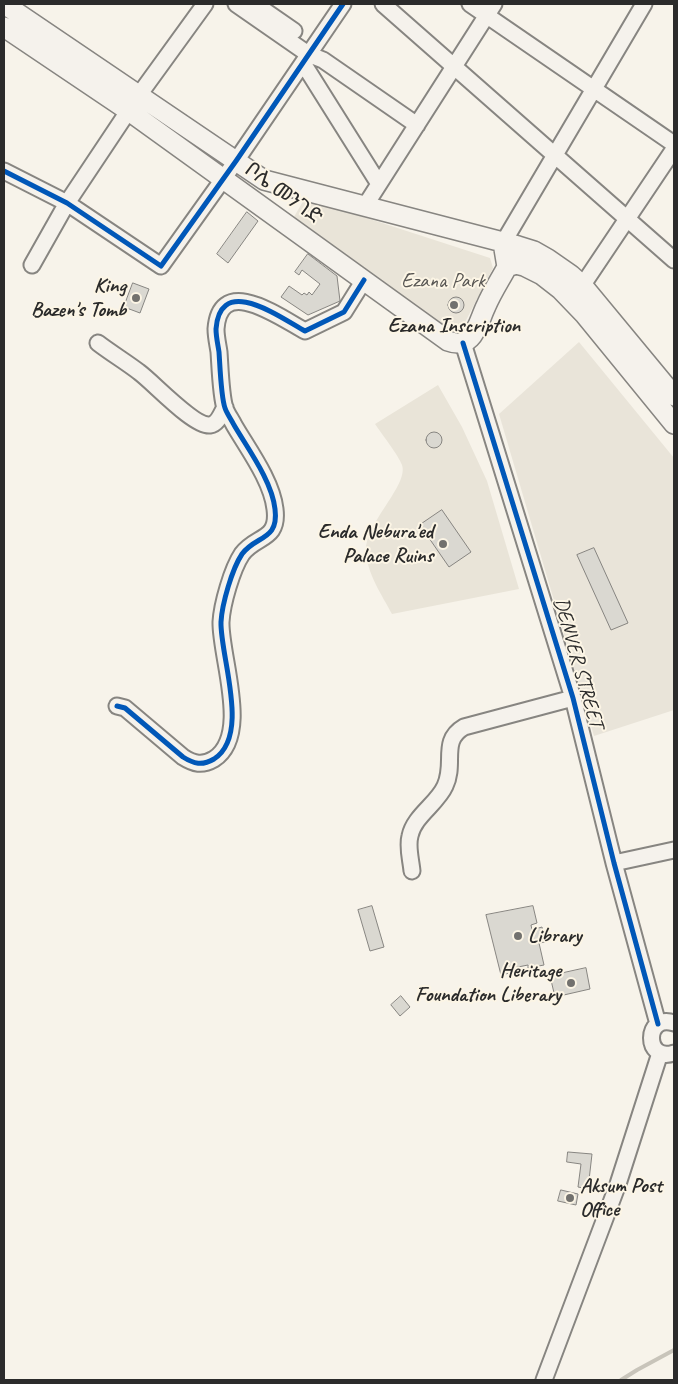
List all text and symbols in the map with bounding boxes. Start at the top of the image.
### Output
street label: ቦሌ መንገድ [239,157,327,231]
park label: Ezana Park [401,268,485,294]
place label: King Bazen's Tomb [31,273,126,323]
marker: King Bazen's Tomb [130,292,142,304]
marker: Ezana Inscription [448,299,460,311]
place label: Ezana Inscription [388,313,520,339]
place label: Enda Nebura'ed Palace Ruins [318,519,433,569]
marker: Enda Nebura'ed Palace Ruins [437,538,449,550]
street label: DENVER STREET [547,595,609,731]
place label: Library [528,923,581,949]
marker: Library [512,930,524,942]
place label: Heritage Foundation Liberary [415,958,561,1008]
marker: Heritage Foundation Liberary [565,977,577,989]
place label: Aksum Post Office [580,1173,662,1223]
marker: Aksum Post Office [564,1192,576,1204]

